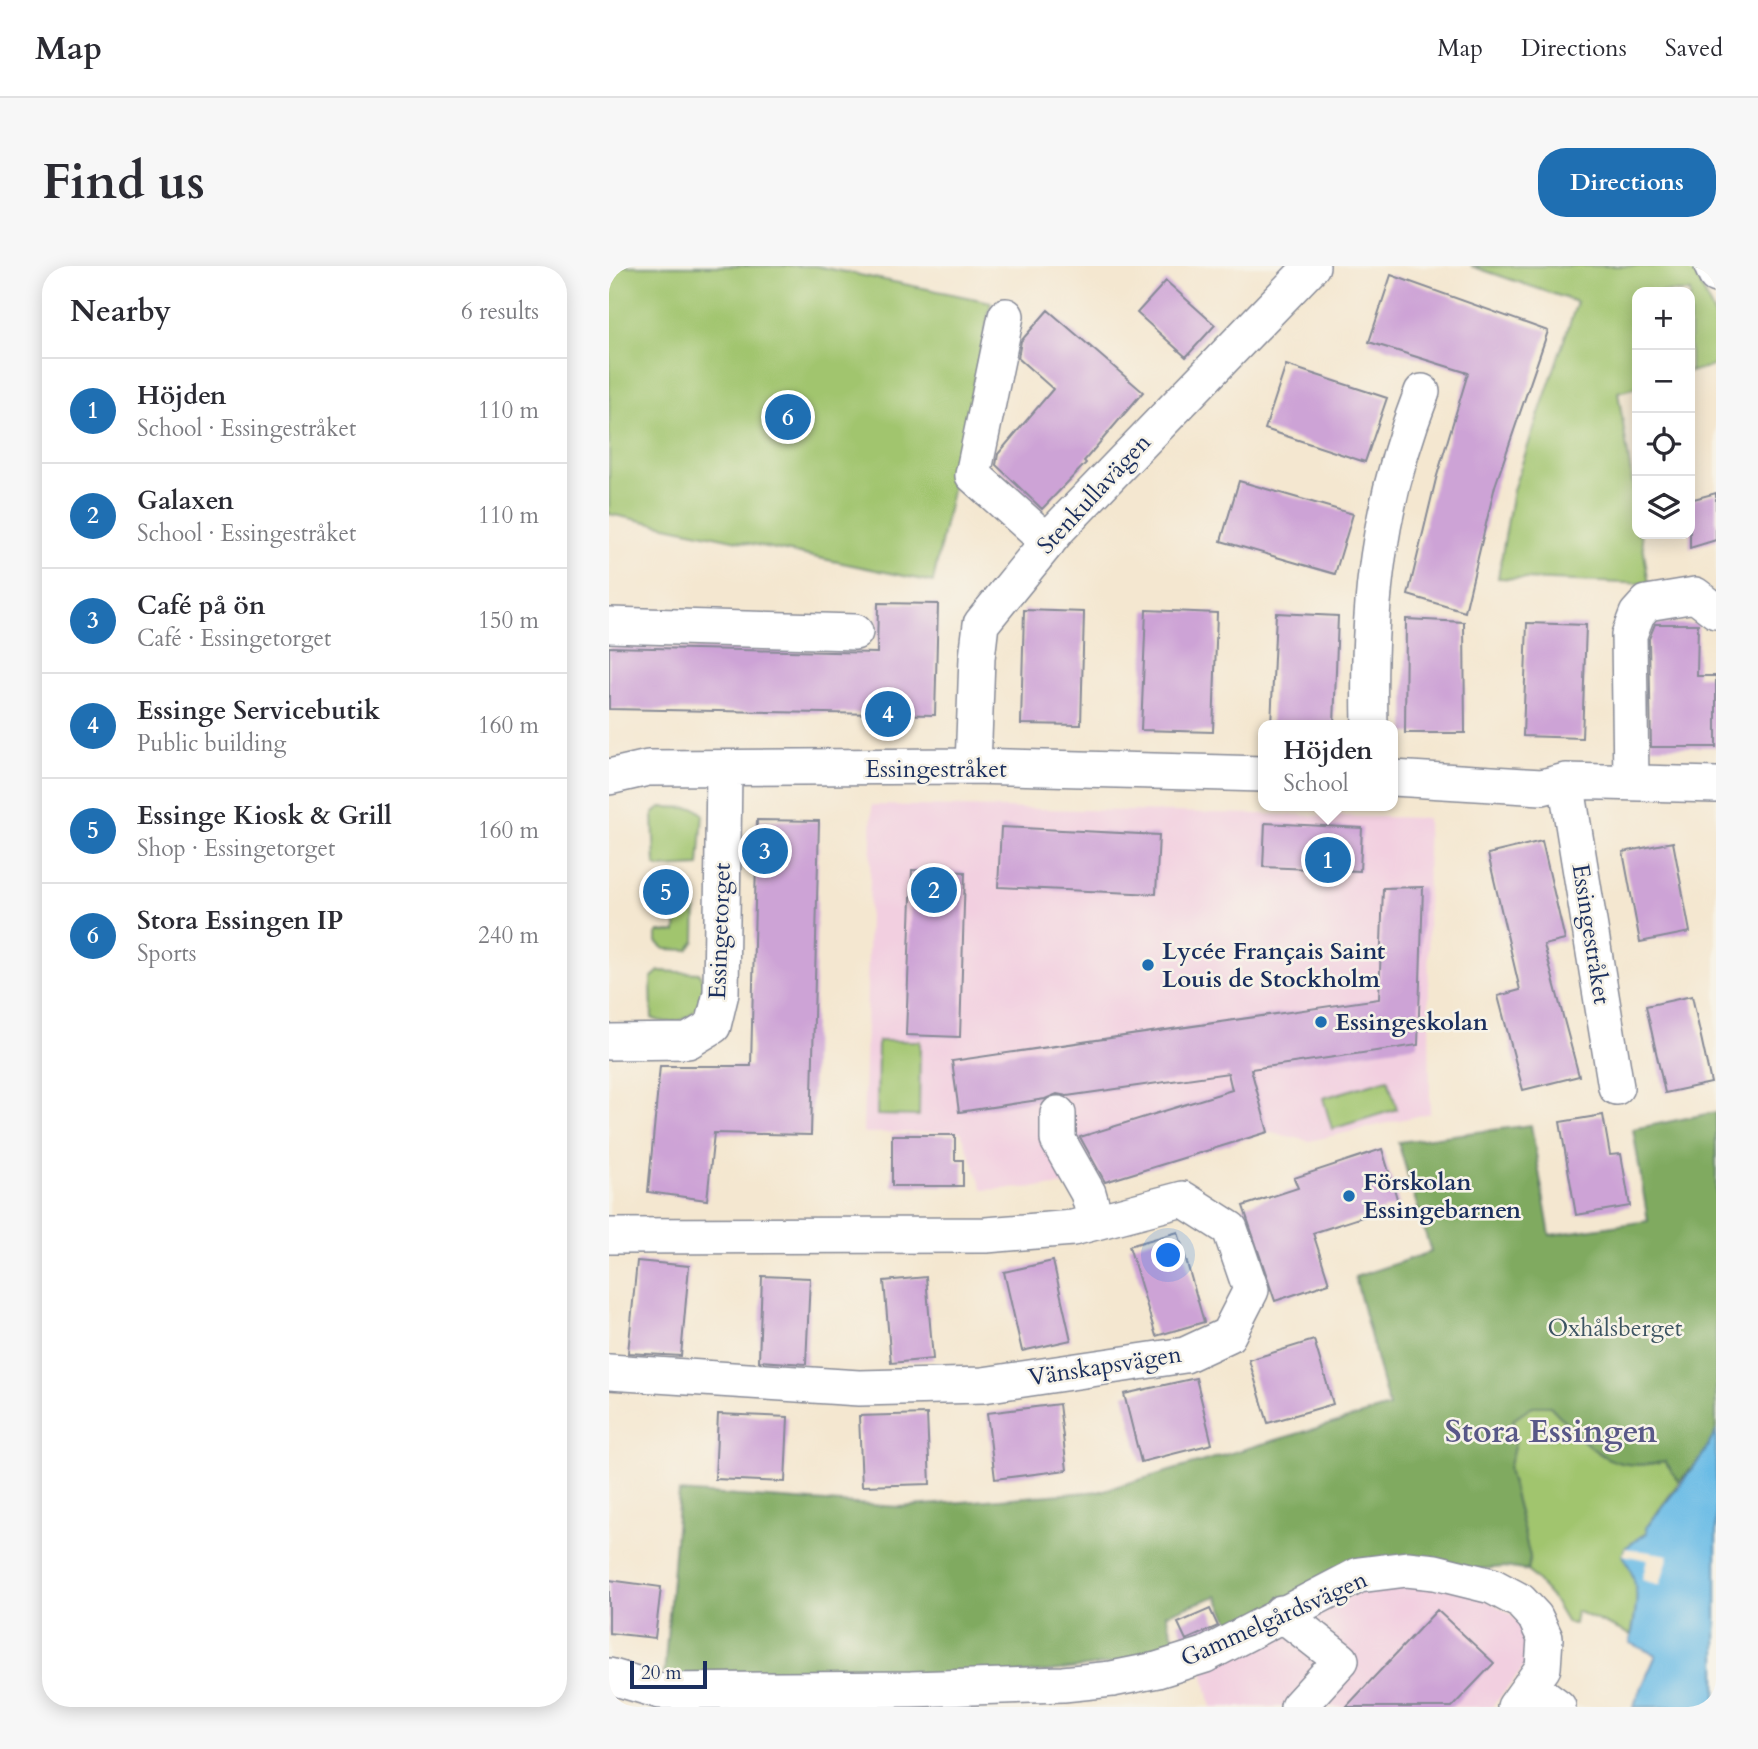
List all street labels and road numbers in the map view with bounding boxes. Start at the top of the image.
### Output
street label: Stenkullavägen [1030,426,1159,561]
street label: Essingestråket [865,753,1007,786]
street label: Essingestråket [1564,861,1618,1007]
street label: Essingetorget [701,862,739,1000]
street label: Vänskapsvägen [1026,1338,1184,1394]
street label: Gammelgårdsvägen [1175,1563,1373,1675]

